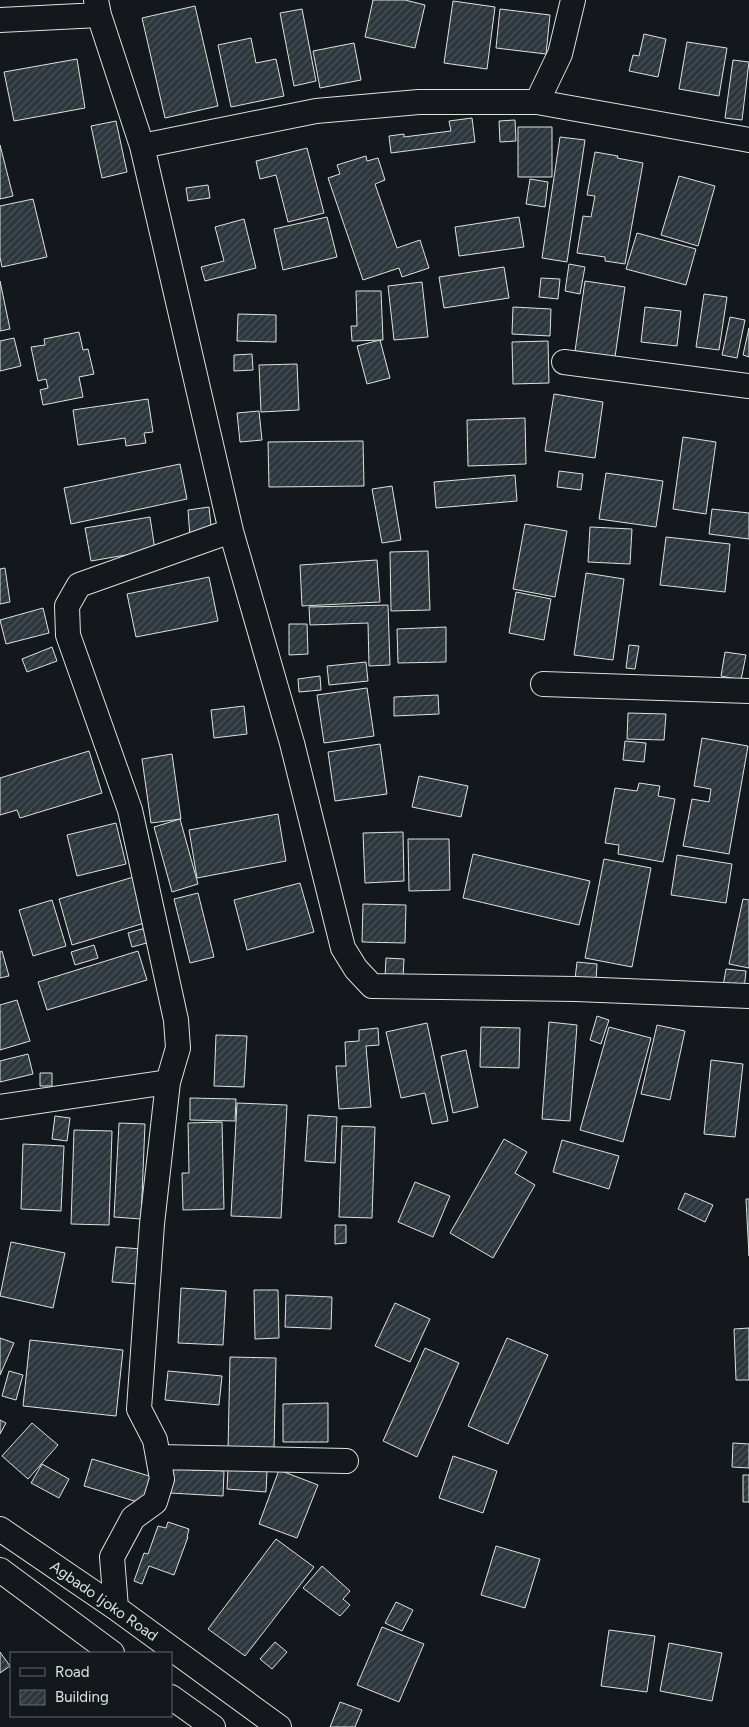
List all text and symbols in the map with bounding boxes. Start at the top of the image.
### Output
street label: Agbado Ijoko Road [47,1557,161,1645]
legend [10,1652,172,1717]
text: Road [55,1663,90,1681]
text: Building [55,1688,109,1706]

